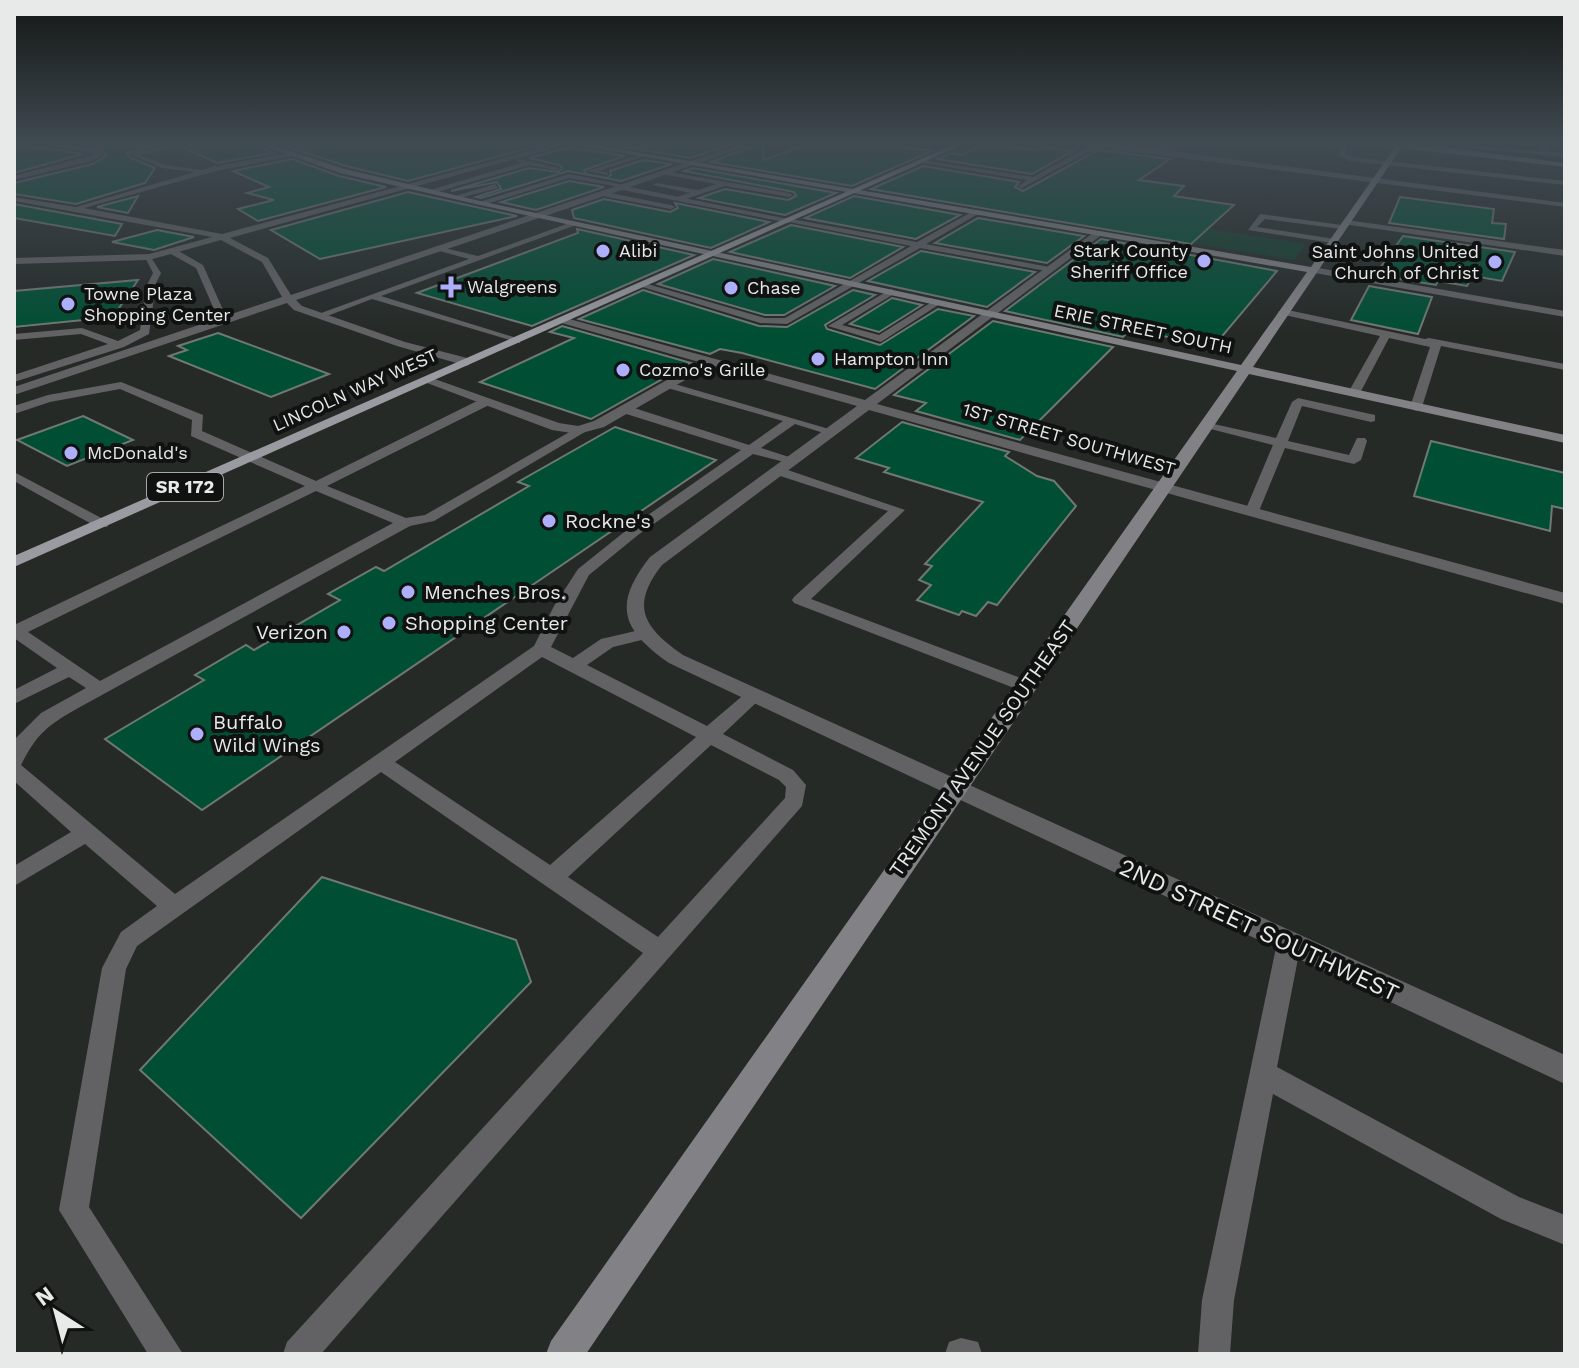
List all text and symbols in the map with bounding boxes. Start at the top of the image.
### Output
place label: Alibi [619,240,657,261]
place label: Stark County Sheriff Office [1070,240,1189,282]
place label: Saint Johns United Church of Christ [1312,241,1479,283]
marker: Alibi [594,242,612,260]
marker: Stark County Sheriff Office [1195,252,1213,270]
marker: Saint Johns United Church of Christ [1486,253,1504,271]
place label: Walgreens [467,276,557,297]
place label: Chase [747,277,801,298]
marker: Walgreens [442,278,460,296]
marker: Chase [722,279,740,297]
place label: Towne Plaza Shopping Center [84,283,231,325]
marker: Towne Plaza Shopping Center [59,295,77,313]
street label: ERIE STREET SOUTH [1052,299,1234,358]
street label: LINCOLN WAY WEST [269,344,440,435]
place label: Hampton Inn [834,348,949,369]
marker: Hampton Inn [809,350,827,368]
place label: Cozmo's Grille [639,359,765,380]
marker: Cozmo's Grille [614,361,632,379]
street label: 1ST STREET SOUTHWEST [960,398,1178,479]
place label: McDonald's [87,442,188,463]
marker: McDonald's [62,444,80,462]
road number: SR 172 [147,473,223,501]
place label: Rockne's [565,509,651,533]
marker: Rockne's [540,512,558,530]
place label: Menches Bros. [424,580,566,604]
marker: Menches Bros. [399,583,417,601]
place label: Shopping Center [405,611,568,635]
marker: Shopping Center [380,614,398,632]
street label: TREMONT AVENUE SOUTHEAST [884,615,1080,881]
place label: Verizon [256,620,328,644]
marker: Verizon [335,623,353,641]
place label: Buffalo Wild Wings [213,710,321,757]
marker: Buffalo Wild Wings [188,725,206,743]
street label: 2ND STREET SOUTHWEST [1115,853,1403,1007]
north arrow [16,1272,96,1352]
text: N [31,1281,58,1311]

